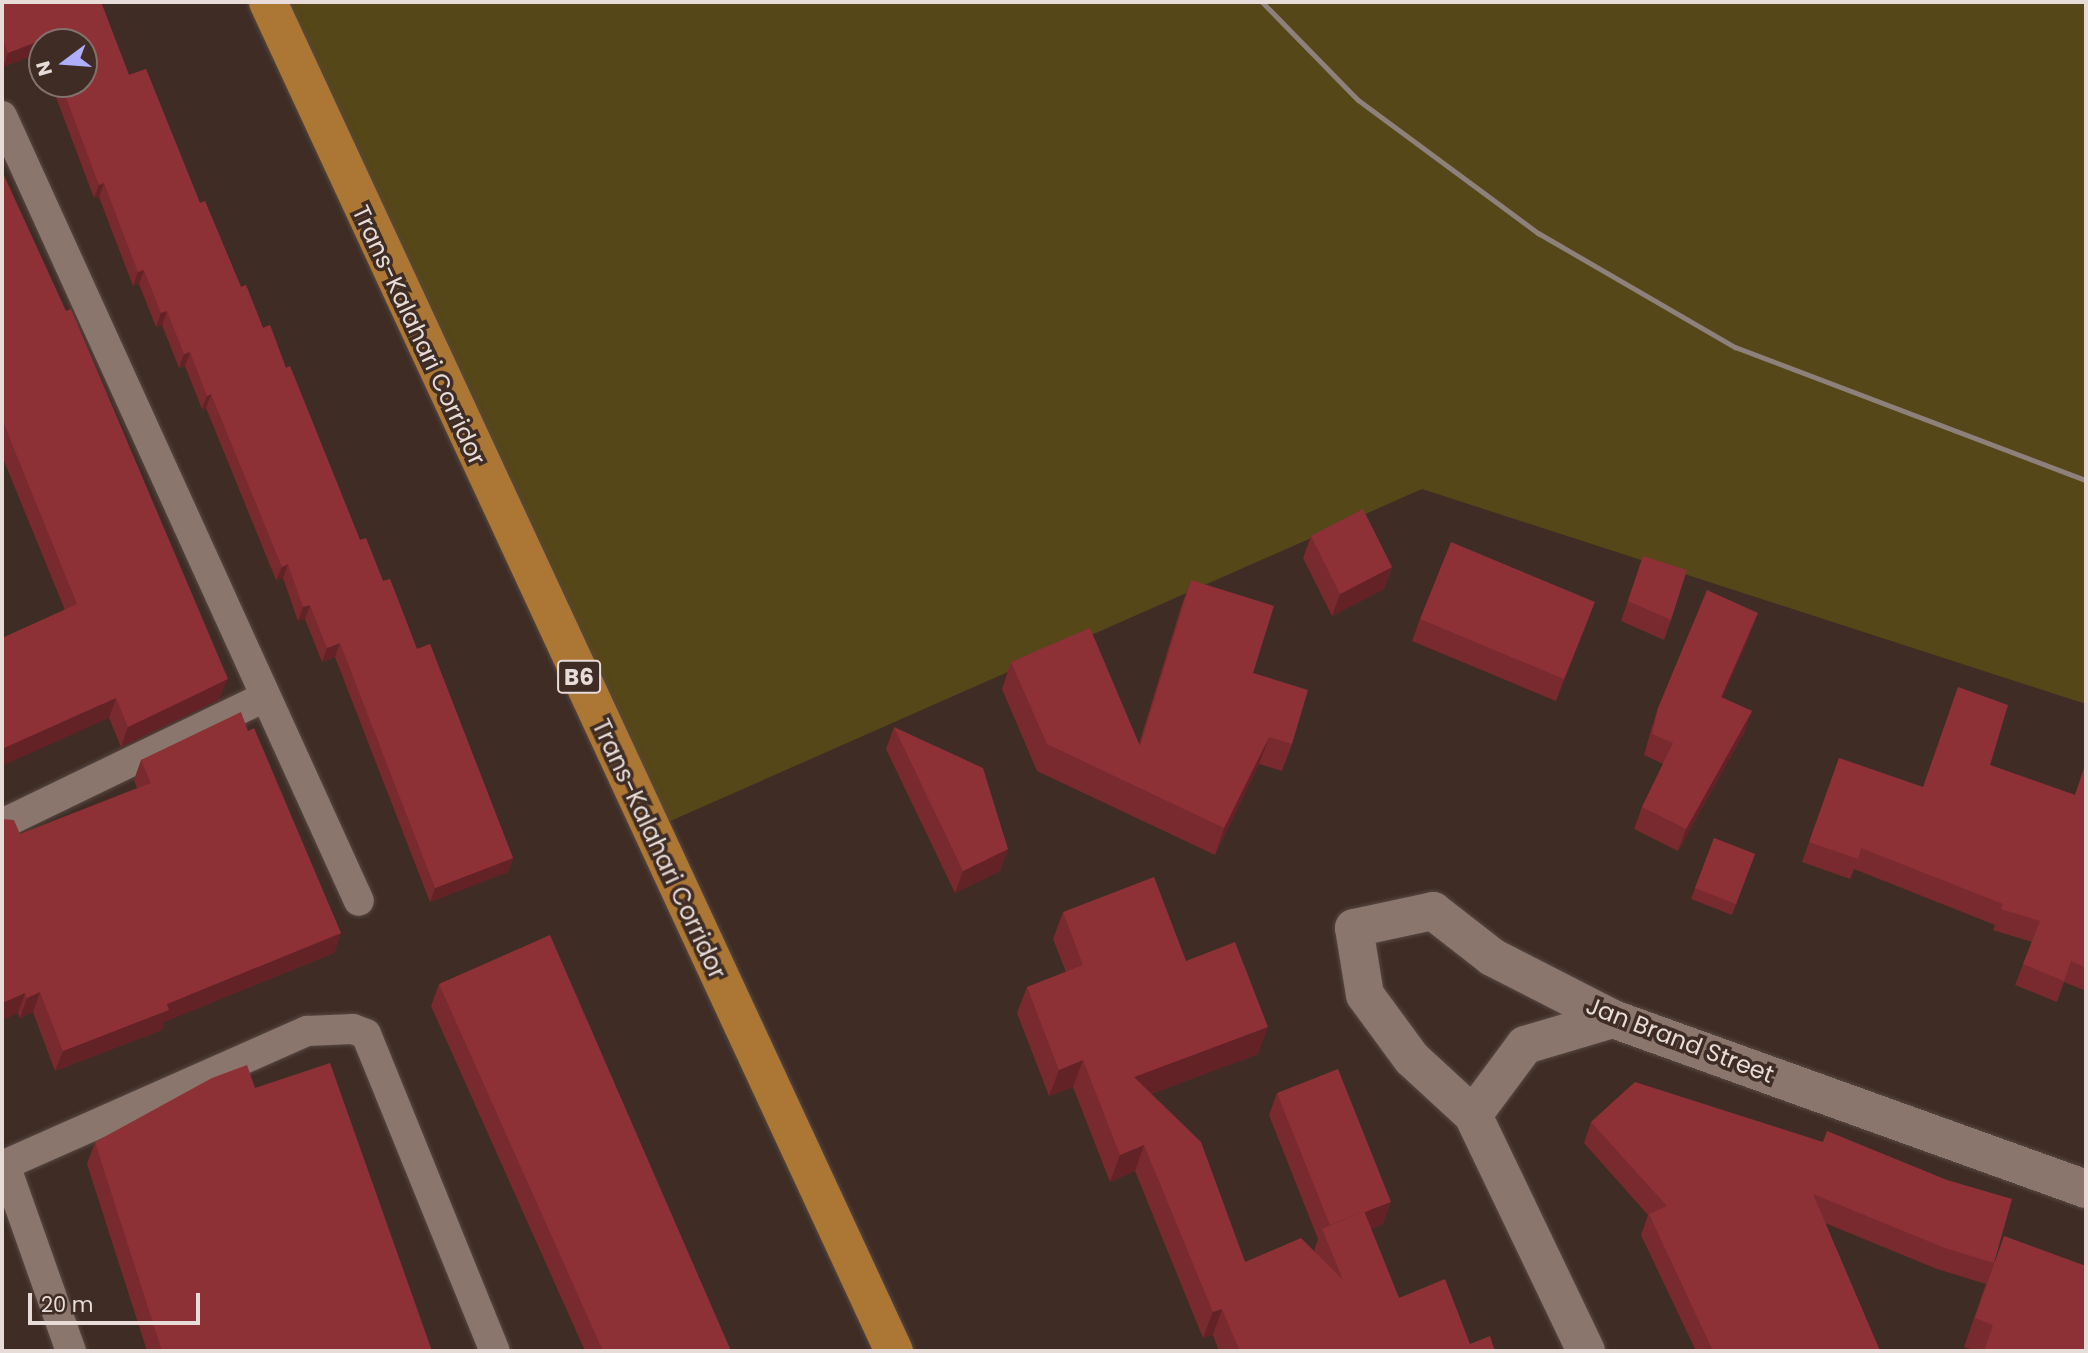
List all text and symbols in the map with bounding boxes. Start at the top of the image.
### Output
north arrow [28,28,98,98]
text: N [29,58,59,79]
street label: Trans-Kalahari Corridor [346,201,492,469]
road number: B6 [556,657,602,696]
street label: Trans-Kalahari Corridor [586,715,732,983]
street label: Jan Brand Street [1582,991,1778,1089]
scale bar [32,1280,203,1324]
text: 20 m [41,1290,94,1319]

